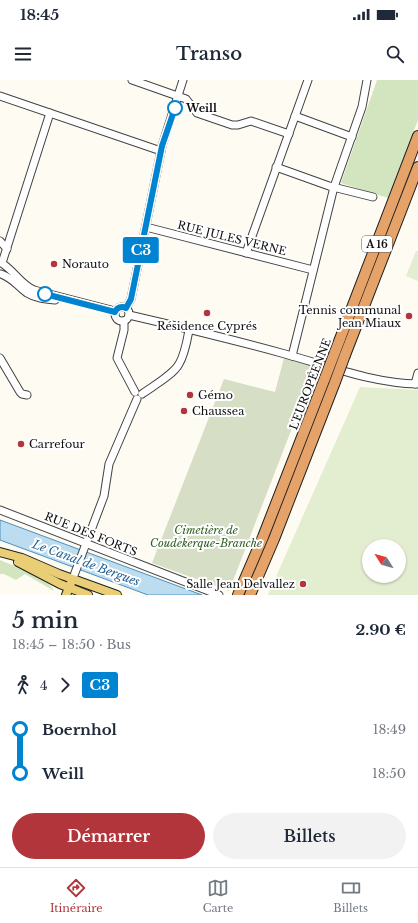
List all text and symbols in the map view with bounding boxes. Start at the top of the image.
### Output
text: 18:45 [20,5,59,24]
icon: menu [12,43,34,65]
text: Transo [176,43,242,65]
icon: search [384,43,406,65]
marker: Weill [167,100,183,116]
place label: Weill [185,101,217,115]
street label: RUE JULES VERNE [176,218,288,258]
road number: A 16 [362,236,392,252]
line badge: C3 [123,237,159,263]
text: C3 [131,241,151,259]
place label: Norauto [62,257,109,271]
marker: Norauto [49,259,59,269]
unlabelled marker [37,286,53,302]
place label: Tennis communal Jean Miaux [299,303,401,330]
marker: Résidence Cyprés [202,308,212,318]
marker: Tennis communal Jean Miaux [404,311,414,321]
place label: Résidence Cyprés [157,319,257,333]
street label: L'EUROPÉENNE [286,336,334,432]
place label: Gémo [198,388,233,402]
marker: Gémo [185,390,195,400]
place label: Chaussea [192,404,245,418]
marker: Chaussea [179,406,189,416]
place label: Carrefour [29,437,86,451]
marker: Carrefour [16,439,26,449]
street label: RUE DES FORTS [43,509,139,559]
park label: Cimetière de Coudekerque-Branche [150,523,262,550]
water label: Le Canal de Bergues [29,536,142,589]
north arrow [362,539,406,583]
map controls [362,539,406,583]
place label: Salle Jean Delvallez [186,577,295,591]
marker: Salle Jean Delvallez [298,579,308,589]
text: 5 min [12,607,79,634]
text: 2.90 € [355,620,406,639]
text: 18:45 – 18:50 · Bus [12,636,131,653]
icon: walk [12,674,34,696]
icon: forward [54,674,76,696]
text: C3 [90,676,110,694]
text: 4 [40,677,48,694]
text: Boernhol [42,720,117,739]
text: 18:49 [373,721,406,738]
text: Weill [42,764,84,783]
text: 18:50 [372,765,406,782]
button: Démarrer [12,813,205,859]
button: Billets [213,813,406,859]
tab: Itinéraire [50,877,103,915]
tab: Carte [203,877,233,915]
tab: Billets [333,877,368,915]

